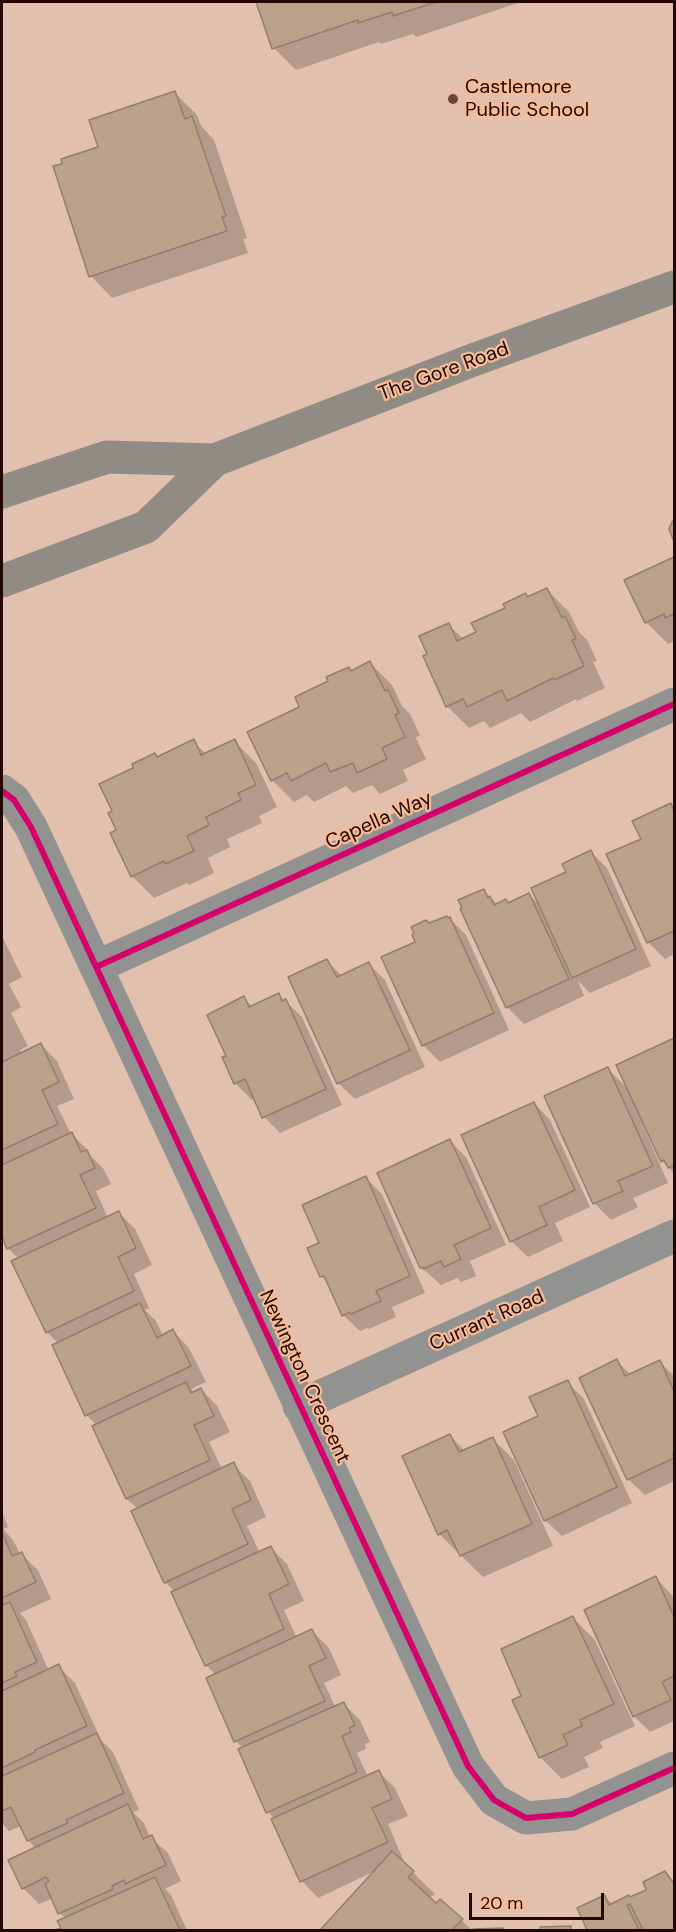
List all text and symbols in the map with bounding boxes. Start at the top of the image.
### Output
place label: Castlemore Public School [465,76,589,123]
marker: Castlemore Public School [446,92,460,106]
street label: The Gore Road [376,337,512,407]
street label: Capella Way [322,787,436,855]
street label: Currant Road [426,1285,548,1357]
street label: Newington Crescent [253,1286,355,1468]
scale bar [472,1881,607,1919]
text: 20 m [480,1891,523,1915]

